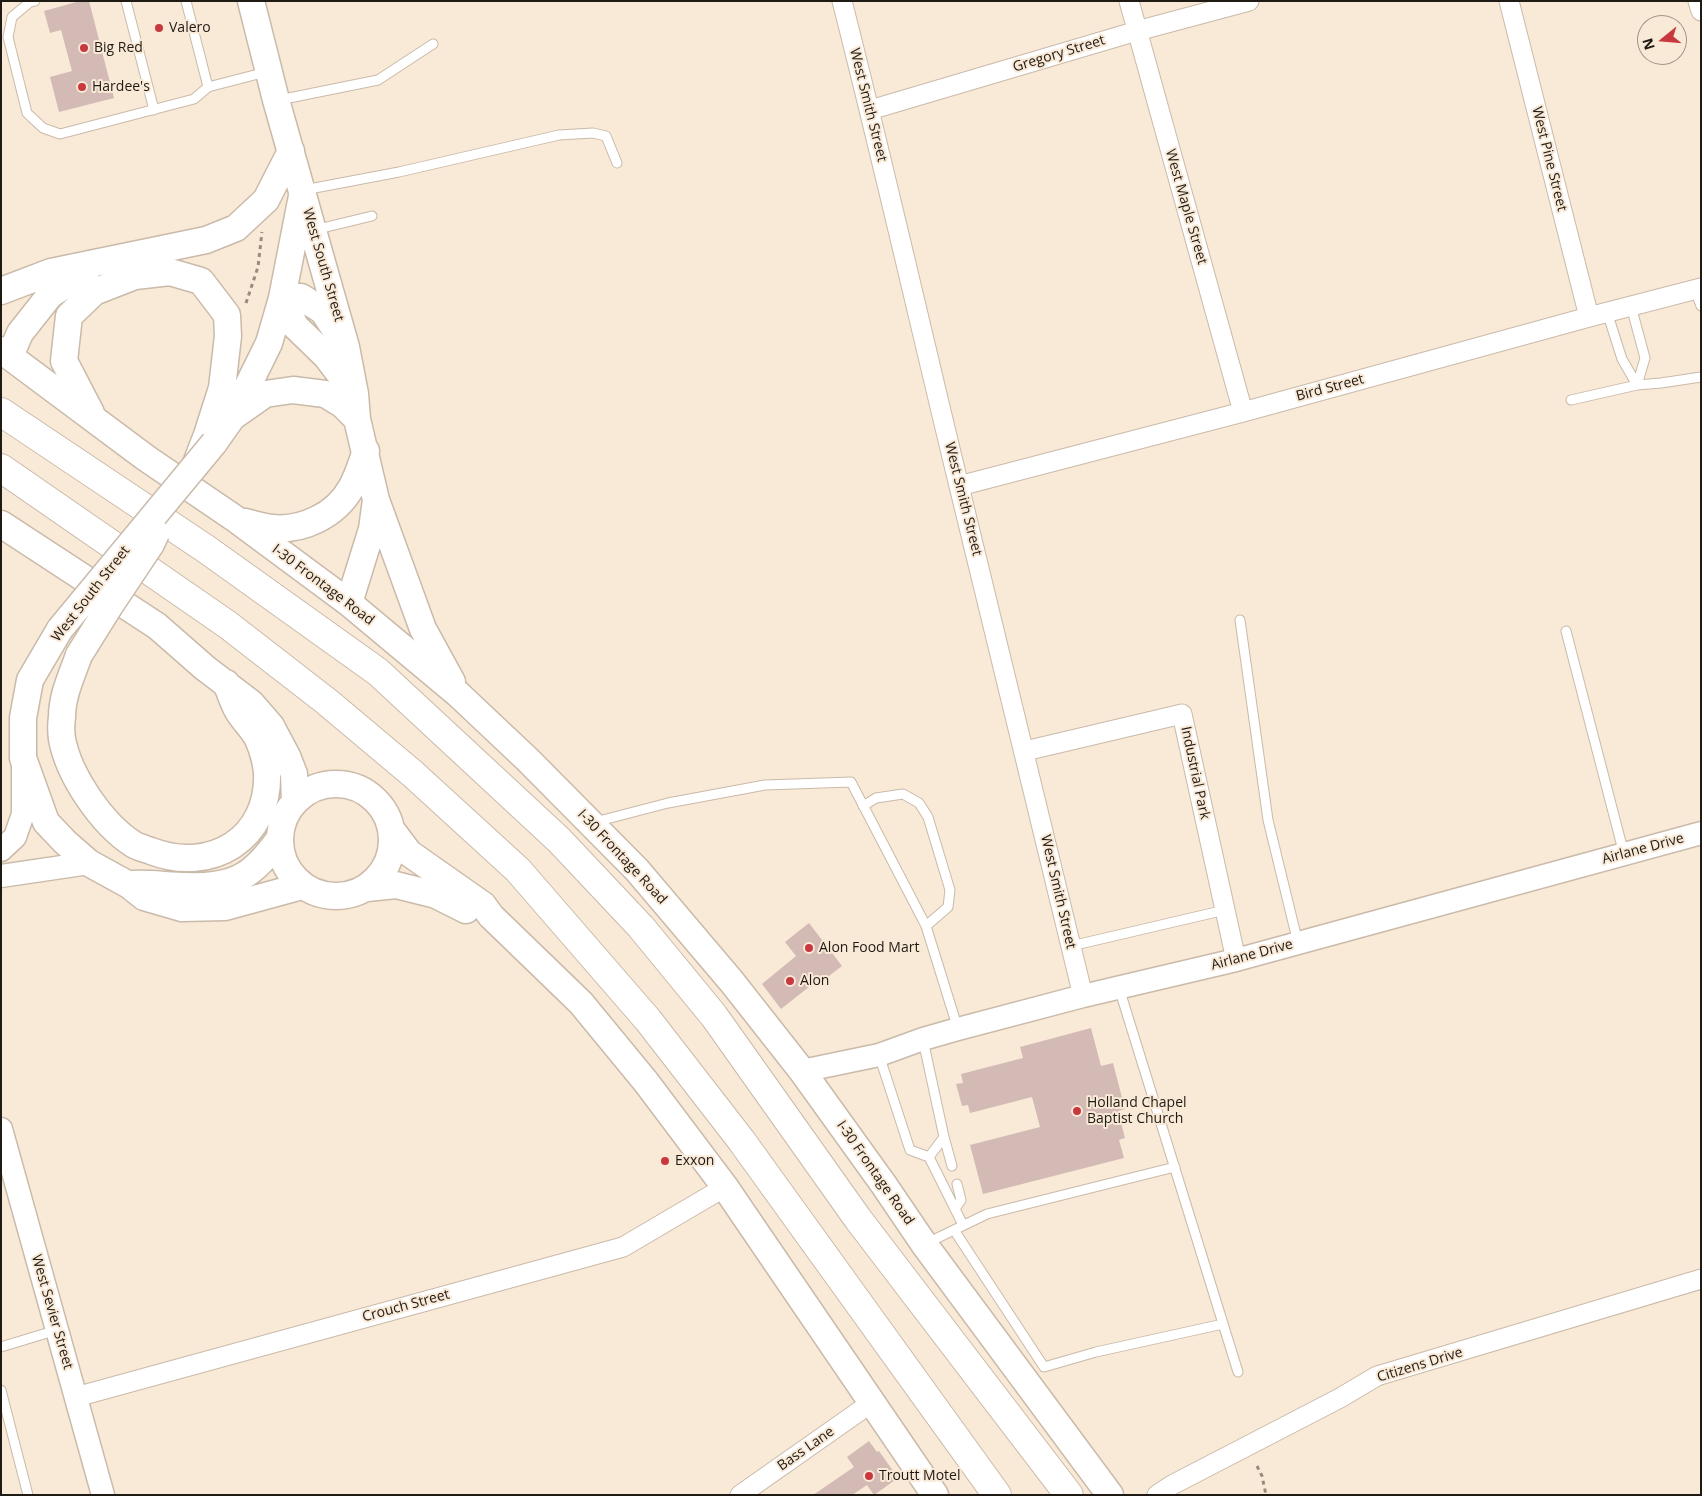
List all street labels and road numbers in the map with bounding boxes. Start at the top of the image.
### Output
street label: Gregory Street [1011,32,1107,76]
street label: West Smith Street [846,46,890,164]
street label: West Pine Street [1528,105,1570,213]
street label: West Maple Street [1162,147,1210,267]
street label: West South Street [299,206,347,324]
street label: Bird Street [1294,371,1366,405]
street label: West Smith Street [941,440,985,558]
street label: I-30 Frontage Road [269,541,377,629]
street label: West South Street [48,543,134,645]
street label: Industrial Park [1177,725,1213,821]
street label: I-30 Frontage Road [574,806,670,908]
street label: Airlane Drive [1600,830,1686,868]
street label: West Smith Street [1037,833,1079,951]
street label: Airlane Drive [1209,936,1295,974]
street label: I-30 Frontage Road [833,1118,917,1228]
street label: West Sevier Street [28,1253,76,1371]
street label: Crouch Street [361,1286,451,1326]
street label: Citizens Drive [1375,1344,1465,1386]
street label: Bass Lane [774,1423,838,1475]

